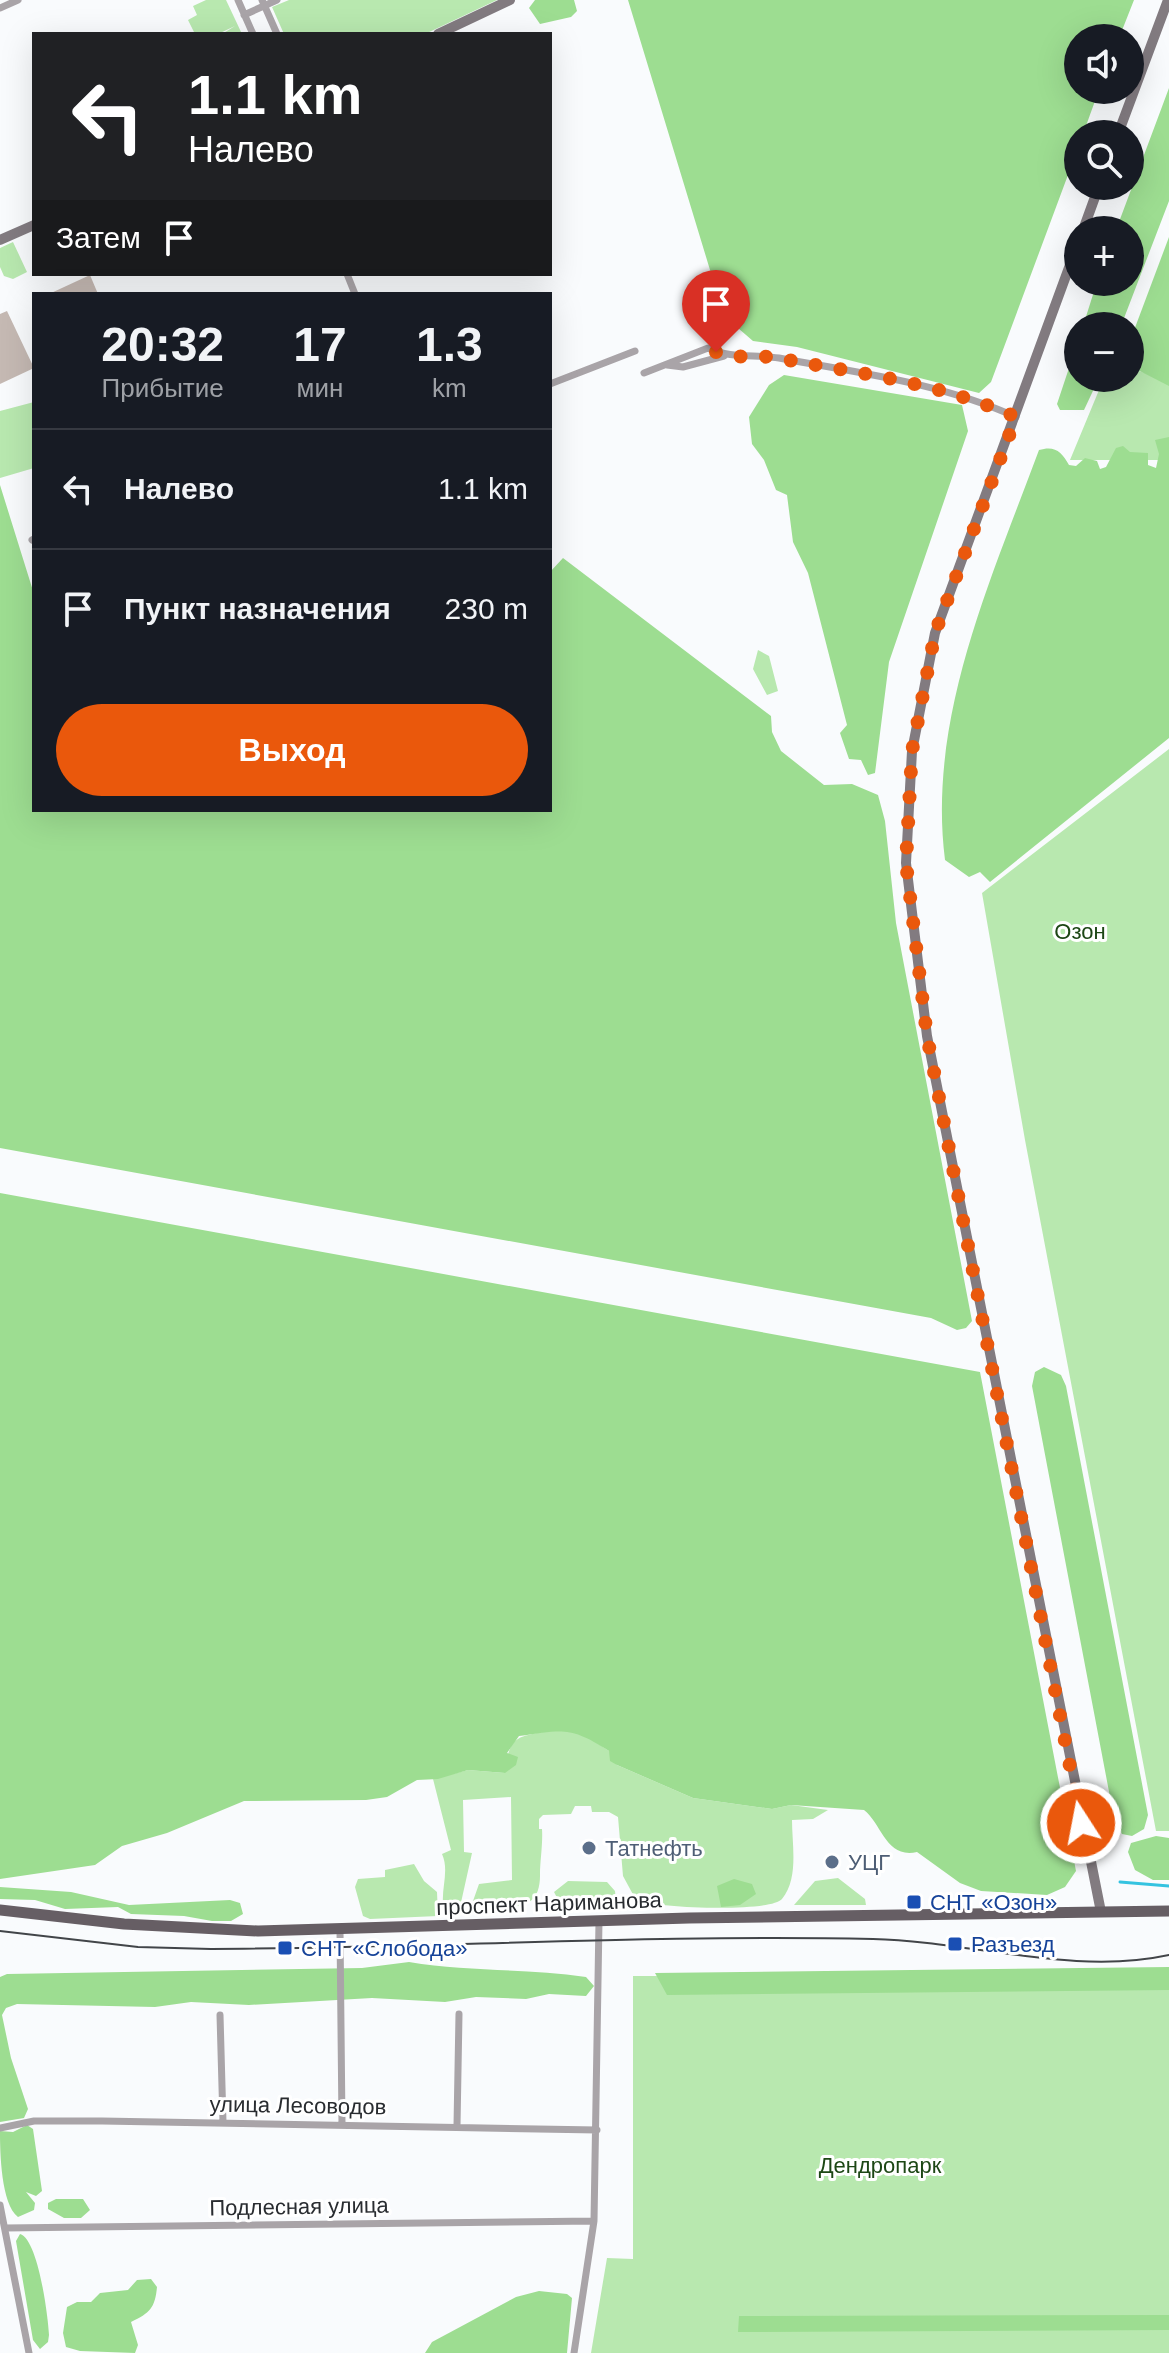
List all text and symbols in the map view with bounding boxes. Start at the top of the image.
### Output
map controls [1064,24,1144,392]
button: sound [1064,24,1144,104]
text: 1.1 km [188,63,362,126]
icon: left [56,64,160,168]
button: search [1064,120,1144,200]
text: Налево [188,129,314,170]
icon: arrive [157,216,201,260]
button: + [1064,216,1144,296]
text: Затем [56,221,141,254]
pin [682,270,750,352]
icon: arrive [694,282,738,326]
button: − [1064,312,1144,392]
text: 20:32 [101,318,224,371]
text: 17 [293,318,347,371]
text: 1.3 [416,318,483,371]
text: Прибытие [102,373,224,403]
text: мин [297,373,343,403]
text: km [432,373,467,403]
icon: left [56,467,100,511]
text: Налево [124,472,234,505]
text: 1.1 km [438,472,528,505]
icon: arrive [56,587,100,631]
text: Пункт назначения [124,592,391,625]
text: 230 m [445,592,528,625]
button: Выход [56,704,528,796]
park label: Озон [1054,919,1106,944]
position arrow [1039,1781,1123,1865]
place label: Татнефть [605,1836,703,1861]
marker: Татнефть [580,1839,598,1857]
place label: УЦГ [848,1850,890,1875]
marker: УЦГ [823,1853,841,1871]
street label: проспект Нариманова [436,1887,663,1920]
place label: СНТ «Озон» [930,1890,1057,1915]
marker: СНТ «Озон» [905,1893,923,1911]
place label: Разъезд [971,1932,1055,1957]
marker: Разъезд [946,1935,964,1953]
place label: СНТ «Слобода» [301,1936,467,1961]
marker: СНТ «Слобода» [276,1939,294,1957]
street label: улица Лесоводов [209,2091,387,2120]
park label: Дендропарк [819,2153,942,2178]
street label: Подлесная улица [209,2192,390,2221]

